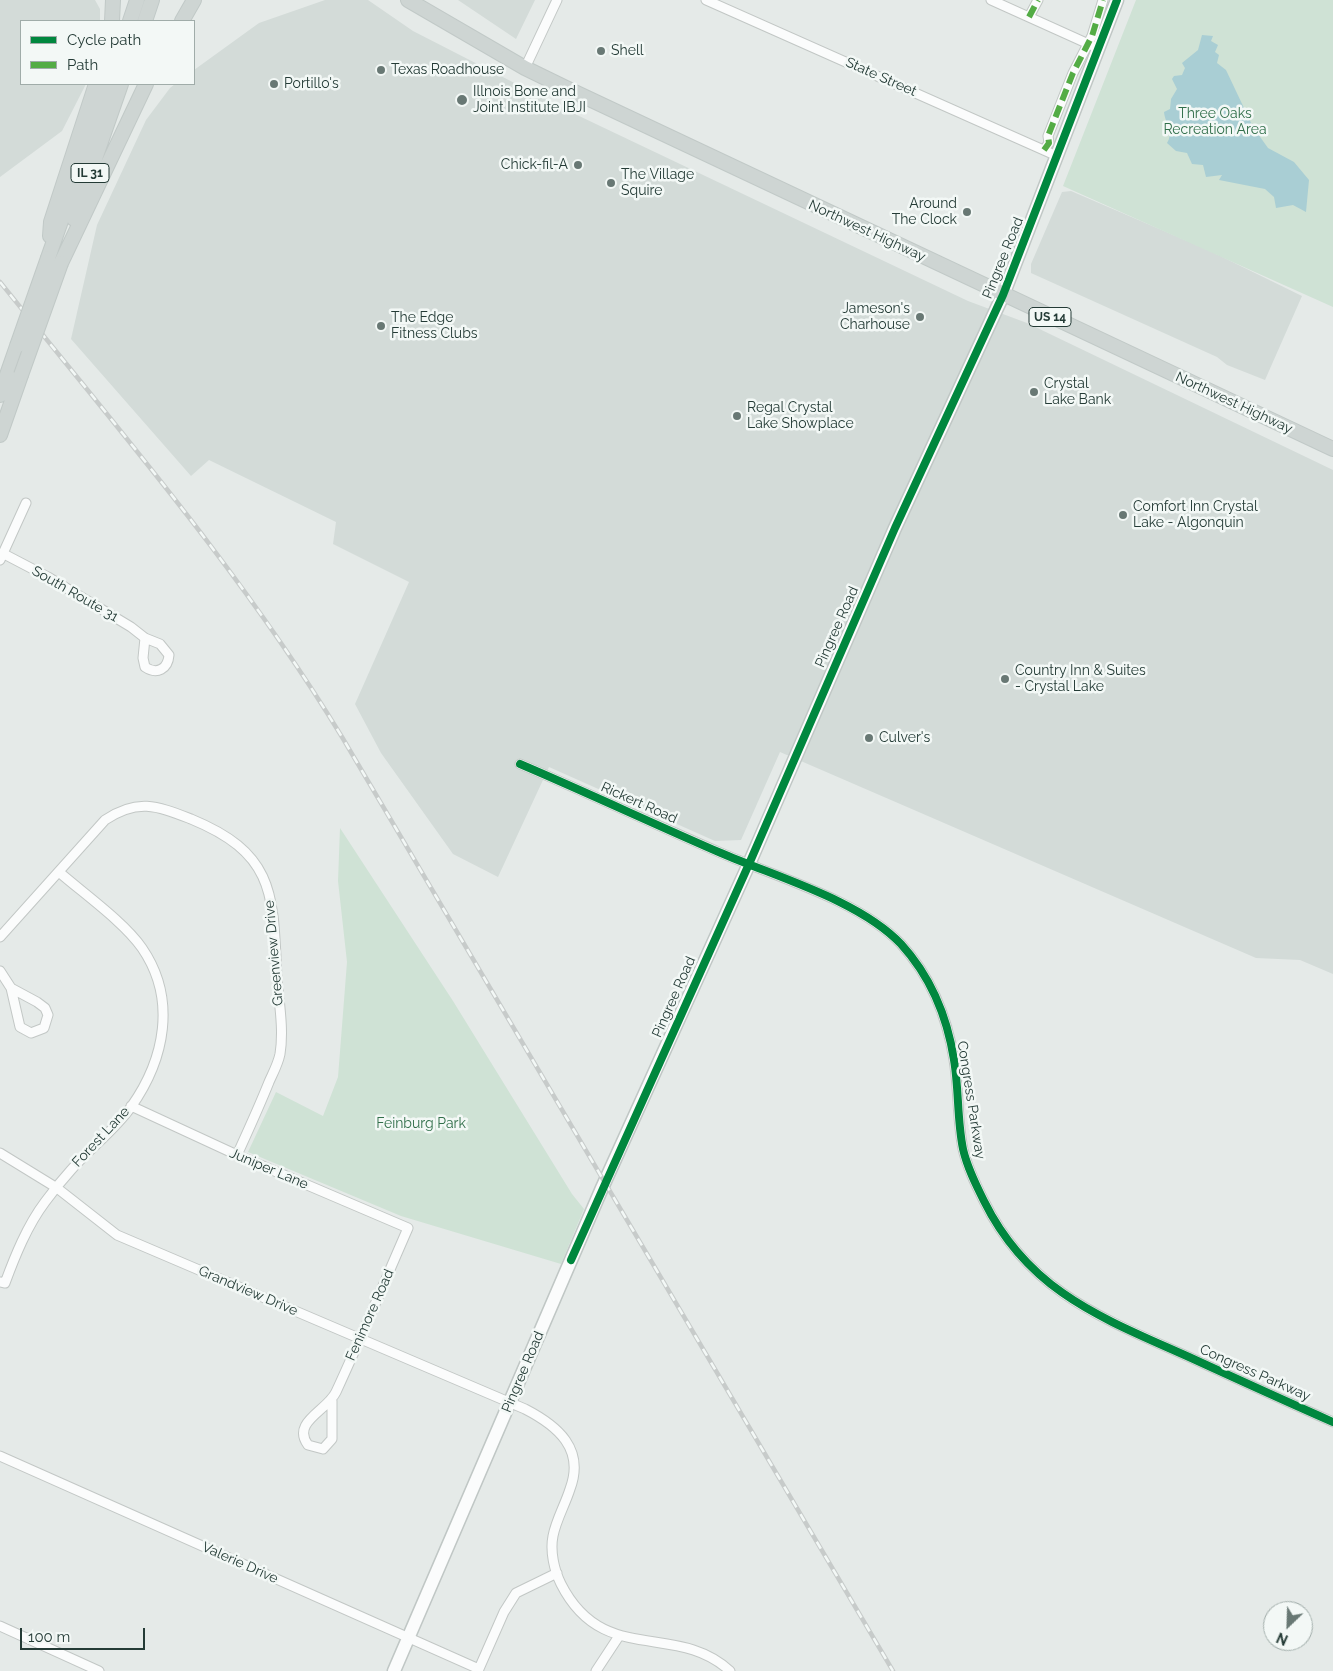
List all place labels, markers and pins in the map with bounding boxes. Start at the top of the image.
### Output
place label: Shell [611,43,643,59]
marker: Shell [595,45,607,57]
place label: Texas Roadhouse [391,62,504,78]
marker: Texas Roadhouse [375,64,387,76]
place label: Portillo's [284,76,339,92]
marker: Portillo's [268,78,280,90]
place label: Illnois Bone and Joint Institute IBJI [473,84,586,116]
marker: Illnois Bone and Joint Institute IBJI [455,93,469,107]
place label: Chick-fil-A [501,157,568,173]
marker: Chick-fil-A [572,159,584,171]
place label: The Village Squire [621,167,694,200]
marker: The Village Squire [605,177,617,189]
place label: Around The Clock [892,196,957,228]
marker: Around The Clock [961,206,973,218]
place label: Jameson's Charhouse [840,301,910,334]
place label: The Edge Fitness Clubs [391,310,478,342]
marker: Jameson's Charhouse [914,311,926,323]
marker: The Edge Fitness Clubs [375,320,387,332]
place label: Crystal Lake Bank [1044,376,1111,408]
marker: Crystal Lake Bank [1028,386,1040,398]
place label: Regal Crystal Lake Showplace [747,400,854,432]
marker: Regal Crystal Lake Showplace [731,410,743,422]
place label: Comfort Inn Crystal Lake - Algonquin [1133,499,1258,532]
marker: Comfort Inn Crystal Lake - Algonquin [1117,509,1129,521]
place label: Country Inn & Suites - Crystal Lake [1015,663,1146,696]
marker: Country Inn & Suites - Crystal Lake [999,673,1011,685]
place label: Culver's [879,730,930,746]
marker: Culver's [863,732,875,744]

